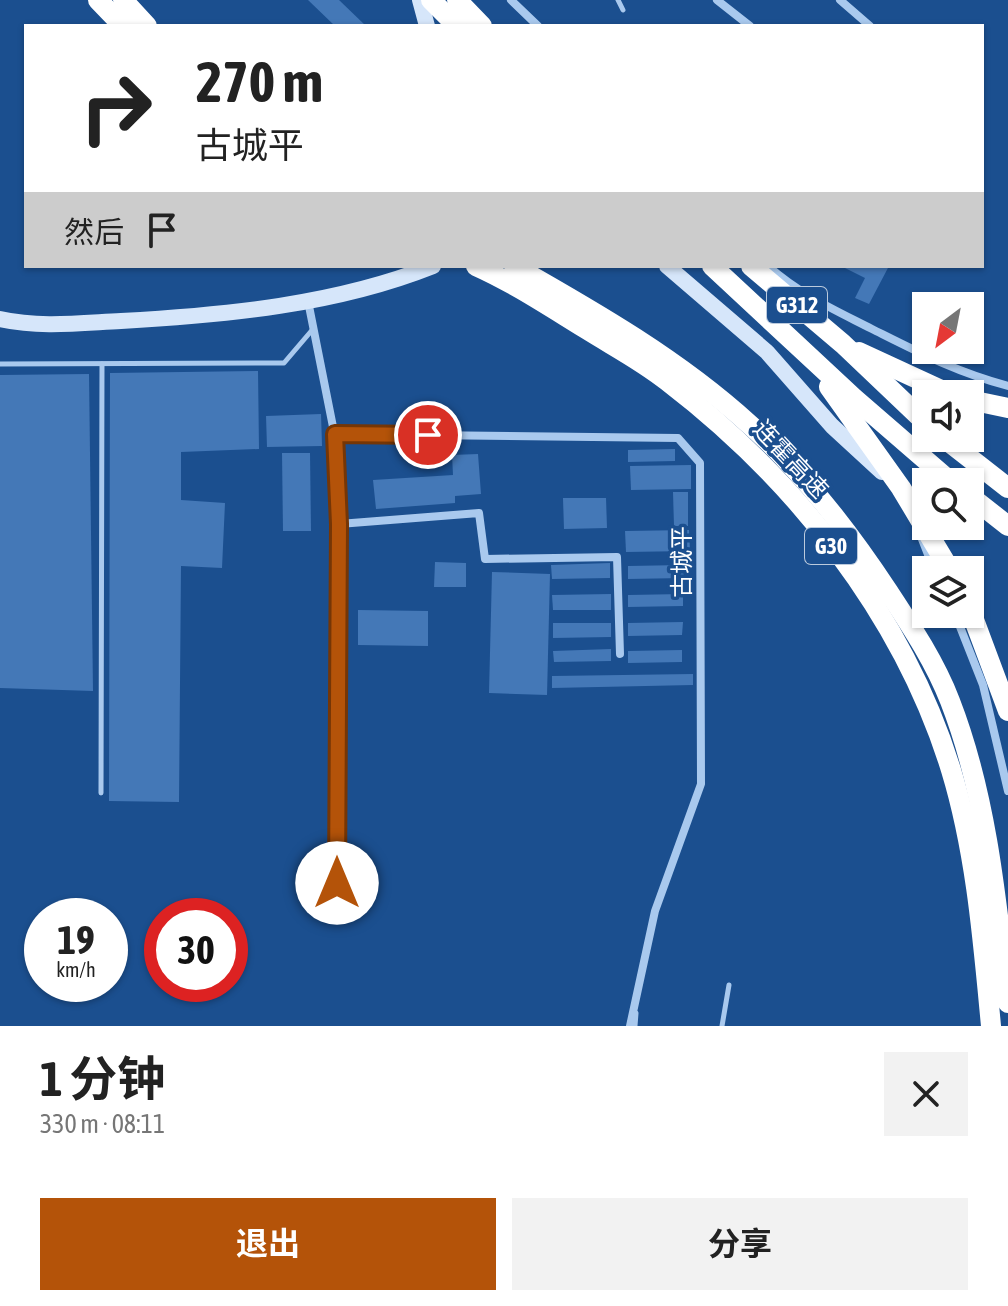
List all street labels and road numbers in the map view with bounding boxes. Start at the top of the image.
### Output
road number: G312 [767,287,827,323]
street label: 连霍高速 [748,415,834,503]
street label: 古城平 [668,526,695,598]
road number: G30 [805,528,857,564]

